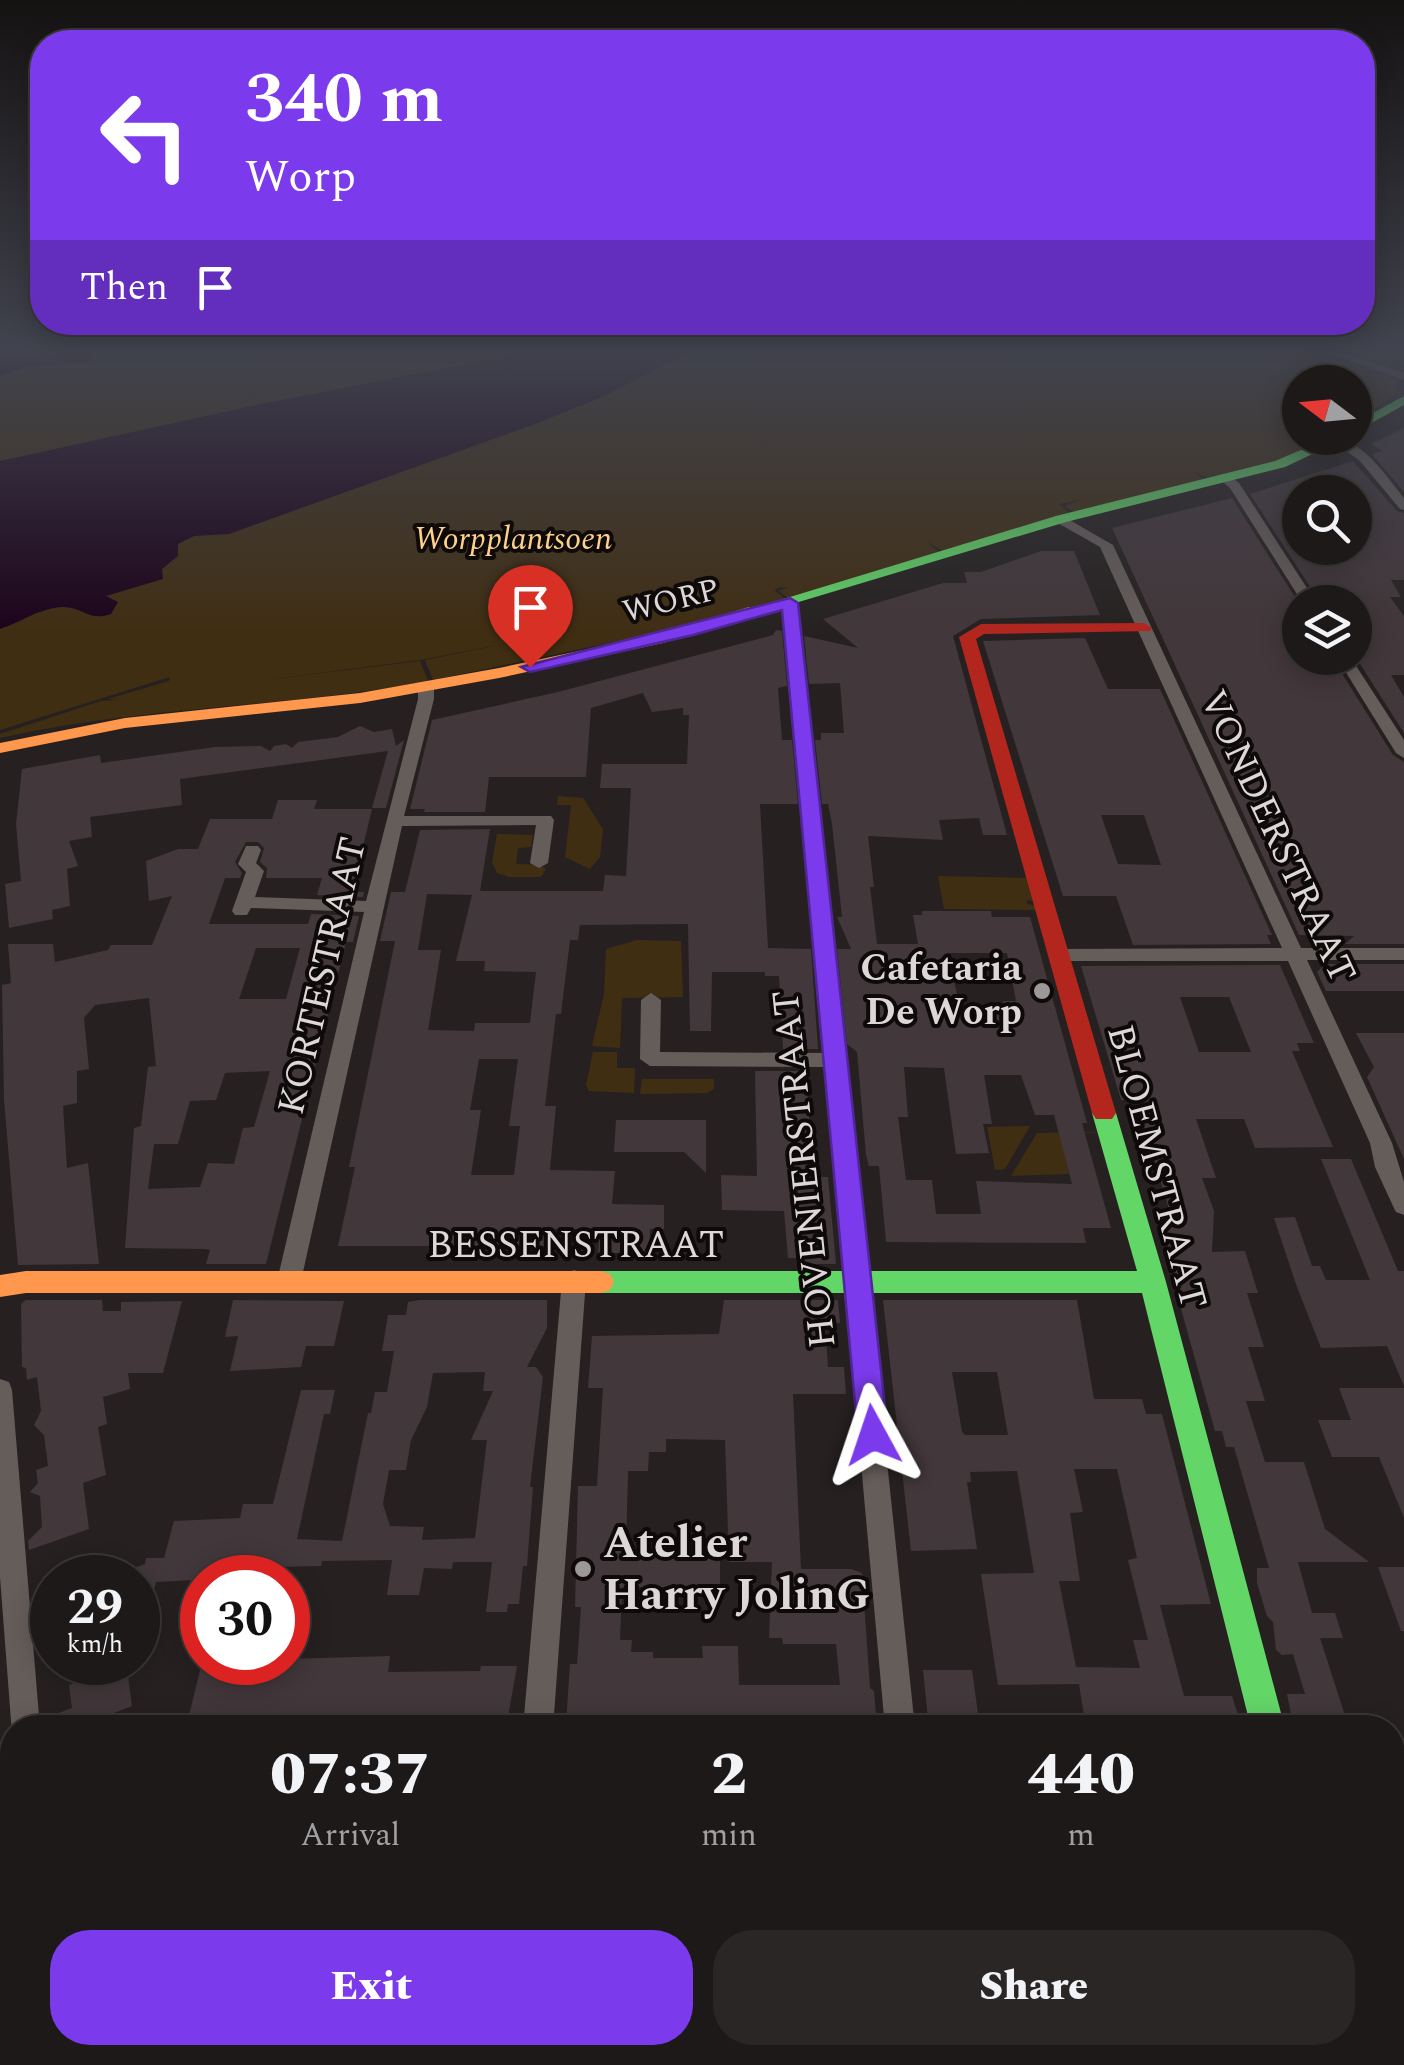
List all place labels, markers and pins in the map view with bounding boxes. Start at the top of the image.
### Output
pin [488,565,573,668]
place label: Cafetaria De Worp [860,940,1022,1042]
marker: Cafetaria De Worp [1031,980,1053,1002]
place label: Atelier Harry JolinG [603,1509,870,1630]
marker: Atelier Harry JolinG [572,1558,594,1580]

